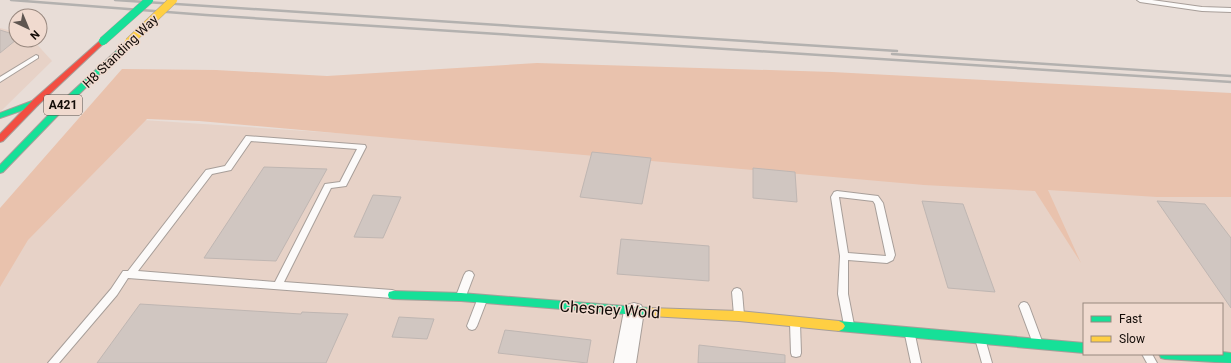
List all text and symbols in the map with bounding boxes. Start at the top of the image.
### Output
north arrow [8,8,48,48]
street label: H8 Standing Way [80,12,161,91]
text: N [27,27,42,42]
road number: A421 [44,95,82,115]
street label: Chesney Wold [559,297,661,322]
legend [1083,303,1223,355]
text: Fast [1119,312,1142,326]
text: Slow [1119,332,1145,346]

